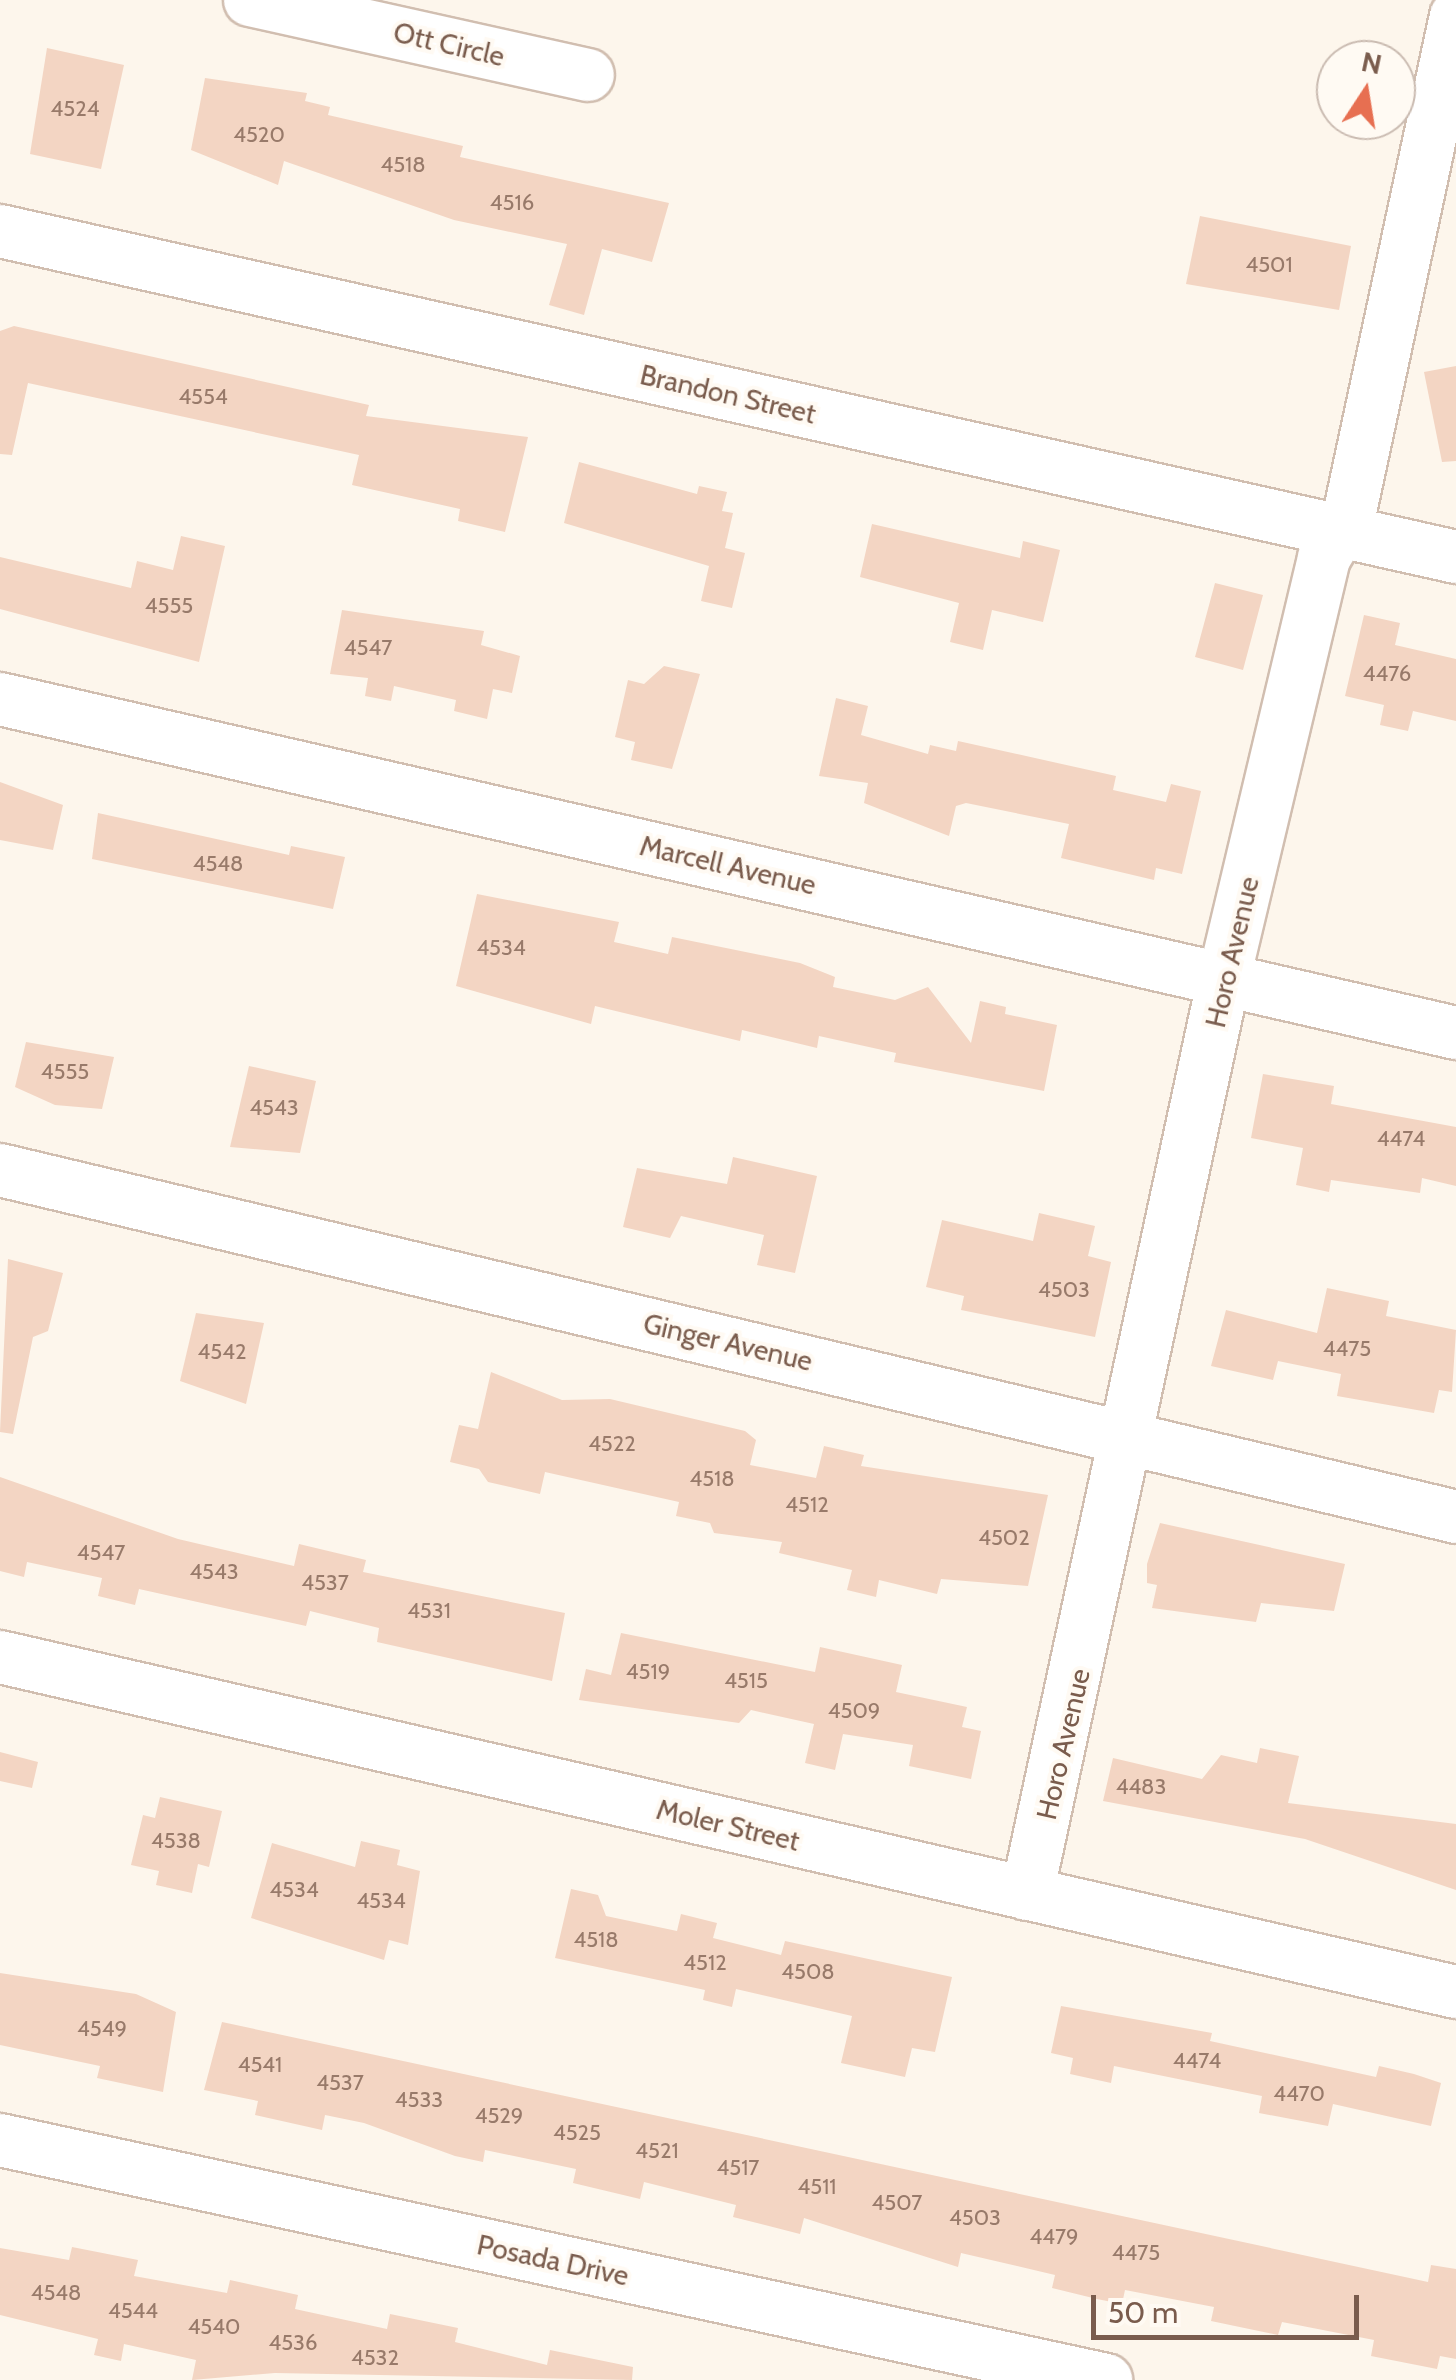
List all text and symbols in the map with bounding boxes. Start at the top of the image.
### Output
street label: Ott Circle [390,15,508,73]
north arrow [1316,40,1416,140]
text: N [1359,44,1385,81]
house number: 4524 [51,96,99,122]
house number: 4520 [233,122,285,148]
house number: 4518 [380,152,426,178]
house number: 4516 [490,190,534,216]
house number: 4501 [1245,252,1293,278]
street label: Brandon Street [637,357,819,431]
house number: 4554 [178,384,228,410]
house number: 4555 [145,593,193,619]
house number: 4547 [344,635,392,661]
house number: 4476 [1363,661,1411,687]
street label: Marcell Avenue [637,828,819,902]
house number: 4548 [193,851,243,877]
street label: Horo Avenue [1198,873,1266,1031]
house number: 4534 [476,935,526,961]
house number: 4555 [41,1059,89,1085]
house number: 4543 [249,1095,299,1121]
house number: 4474 [1377,1126,1425,1152]
house number: 4503 [1038,1277,1090,1303]
street label: Ginger Avenue [640,1306,816,1378]
house number: 4475 [1323,1336,1371,1362]
house number: 4542 [198,1339,246,1365]
house number: 4522 [588,1431,636,1457]
house number: 4518 [689,1466,735,1492]
house number: 4512 [785,1492,829,1518]
house number: 4502 [978,1525,1030,1551]
house number: 4547 [77,1540,125,1566]
house number: 4543 [189,1559,239,1585]
house number: 4537 [301,1570,349,1596]
house number: 4531 [407,1598,451,1624]
house number: 4519 [626,1659,670,1685]
street label: Horo Avenue [1029,1665,1097,1823]
house number: 4515 [724,1668,768,1694]
house number: 4509 [828,1698,880,1724]
house number: 4483 [1116,1774,1166,1800]
street label: Moler Street [653,1792,803,1858]
house number: 4538 [151,1828,201,1854]
house number: 4534 [269,1877,319,1903]
house number: 4534 [356,1888,406,1914]
house number: 4518 [573,1927,619,1953]
house number: 4512 [683,1950,727,1976]
house number: 4508 [781,1959,835,1985]
house number: 4549 [77,2016,127,2042]
house number: 4474 [1173,2048,1221,2074]
house number: 4541 [238,2052,282,2078]
house number: 4537 [316,2070,364,2096]
house number: 4470 [1273,2081,1325,2107]
house number: 4533 [395,2087,443,2113]
house number: 4529 [475,2103,523,2129]
house number: 4525 [553,2120,601,2146]
house number: 4521 [635,2138,679,2164]
house number: 4517 [717,2155,759,2181]
house number: 4511 [798,2174,836,2200]
house number: 4507 [872,2190,922,2216]
house number: 4503 [949,2205,1001,2231]
house number: 4479 [1030,2224,1078,2250]
street label: Posada Drive [474,2228,632,2292]
house number: 4475 [1112,2240,1160,2266]
scale bar [1096,2275,1364,2337]
house number: 4548 [31,2280,81,2306]
text: 50 m [1108,2294,1178,2331]
house number: 4544 [108,2298,158,2324]
house number: 4540 [188,2314,240,2340]
house number: 4536 [268,2330,318,2356]
house number: 4532 [351,2345,399,2371]

